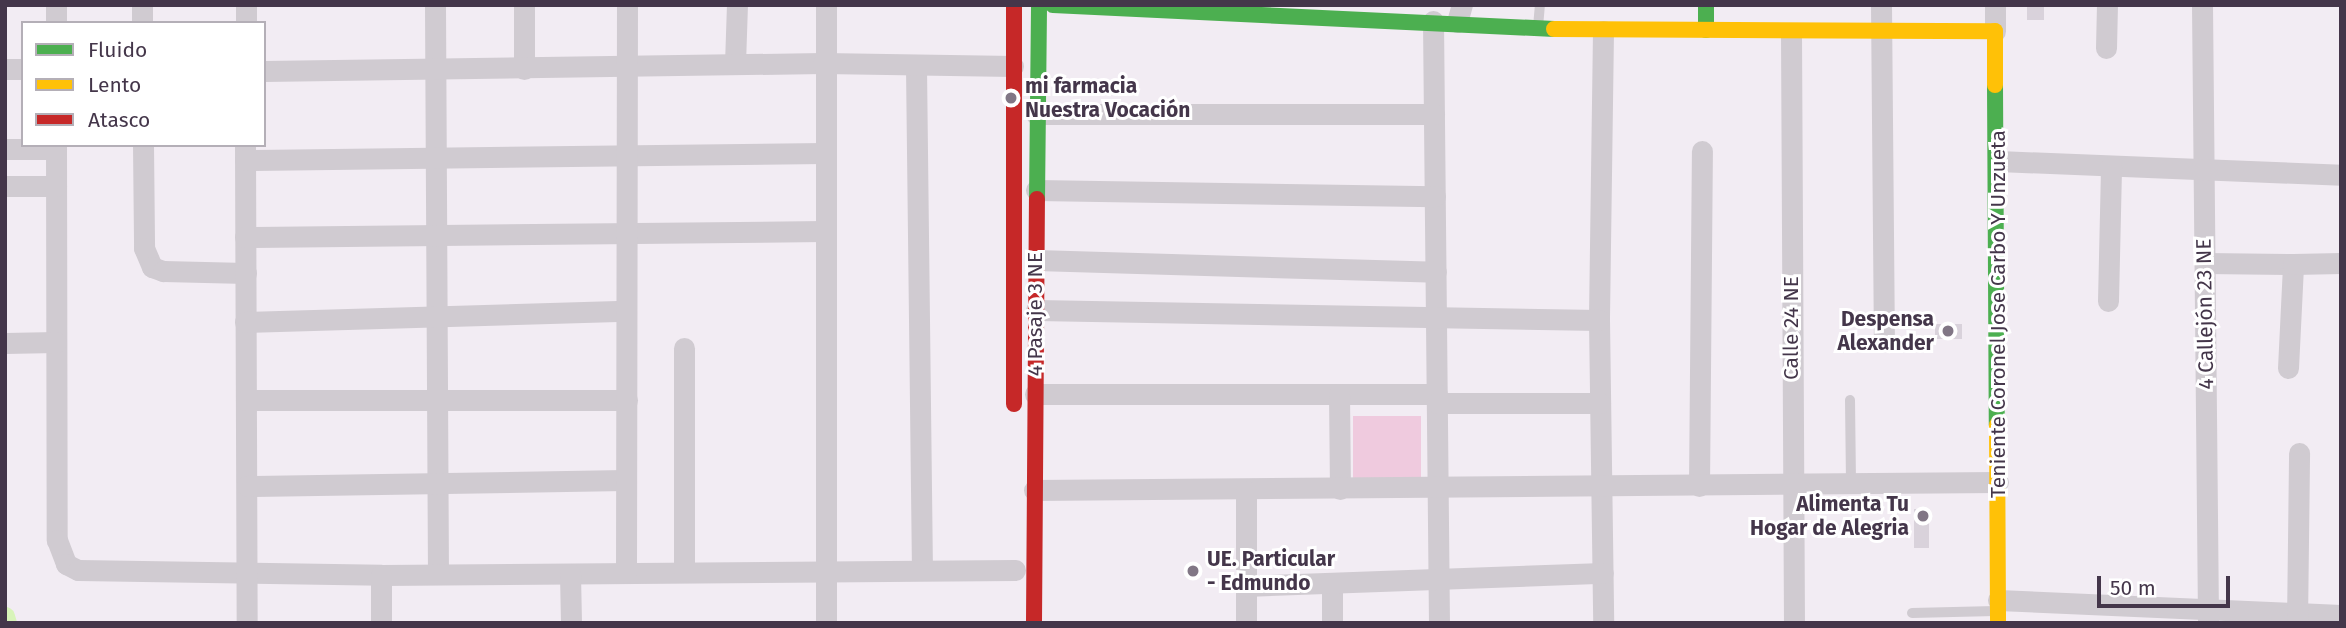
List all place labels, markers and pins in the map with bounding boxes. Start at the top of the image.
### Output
place label: mi farmacia Nuestra Vocación [1025,73,1190,123]
marker: mi farmacia Nuestra Vocación [1003,90,1019,106]
place label: Despensa Alexander [1837,306,1934,356]
marker: Despensa Alexander [1940,323,1956,339]
place label: Alimenta Tu Hogar de Alegria [1750,491,1909,541]
marker: Alimenta Tu Hogar de Alegria [1915,508,1931,524]
place label: UE. Particular - Edmundo [1207,546,1335,596]
marker: UE. Particular - Edmundo [1185,563,1201,579]

